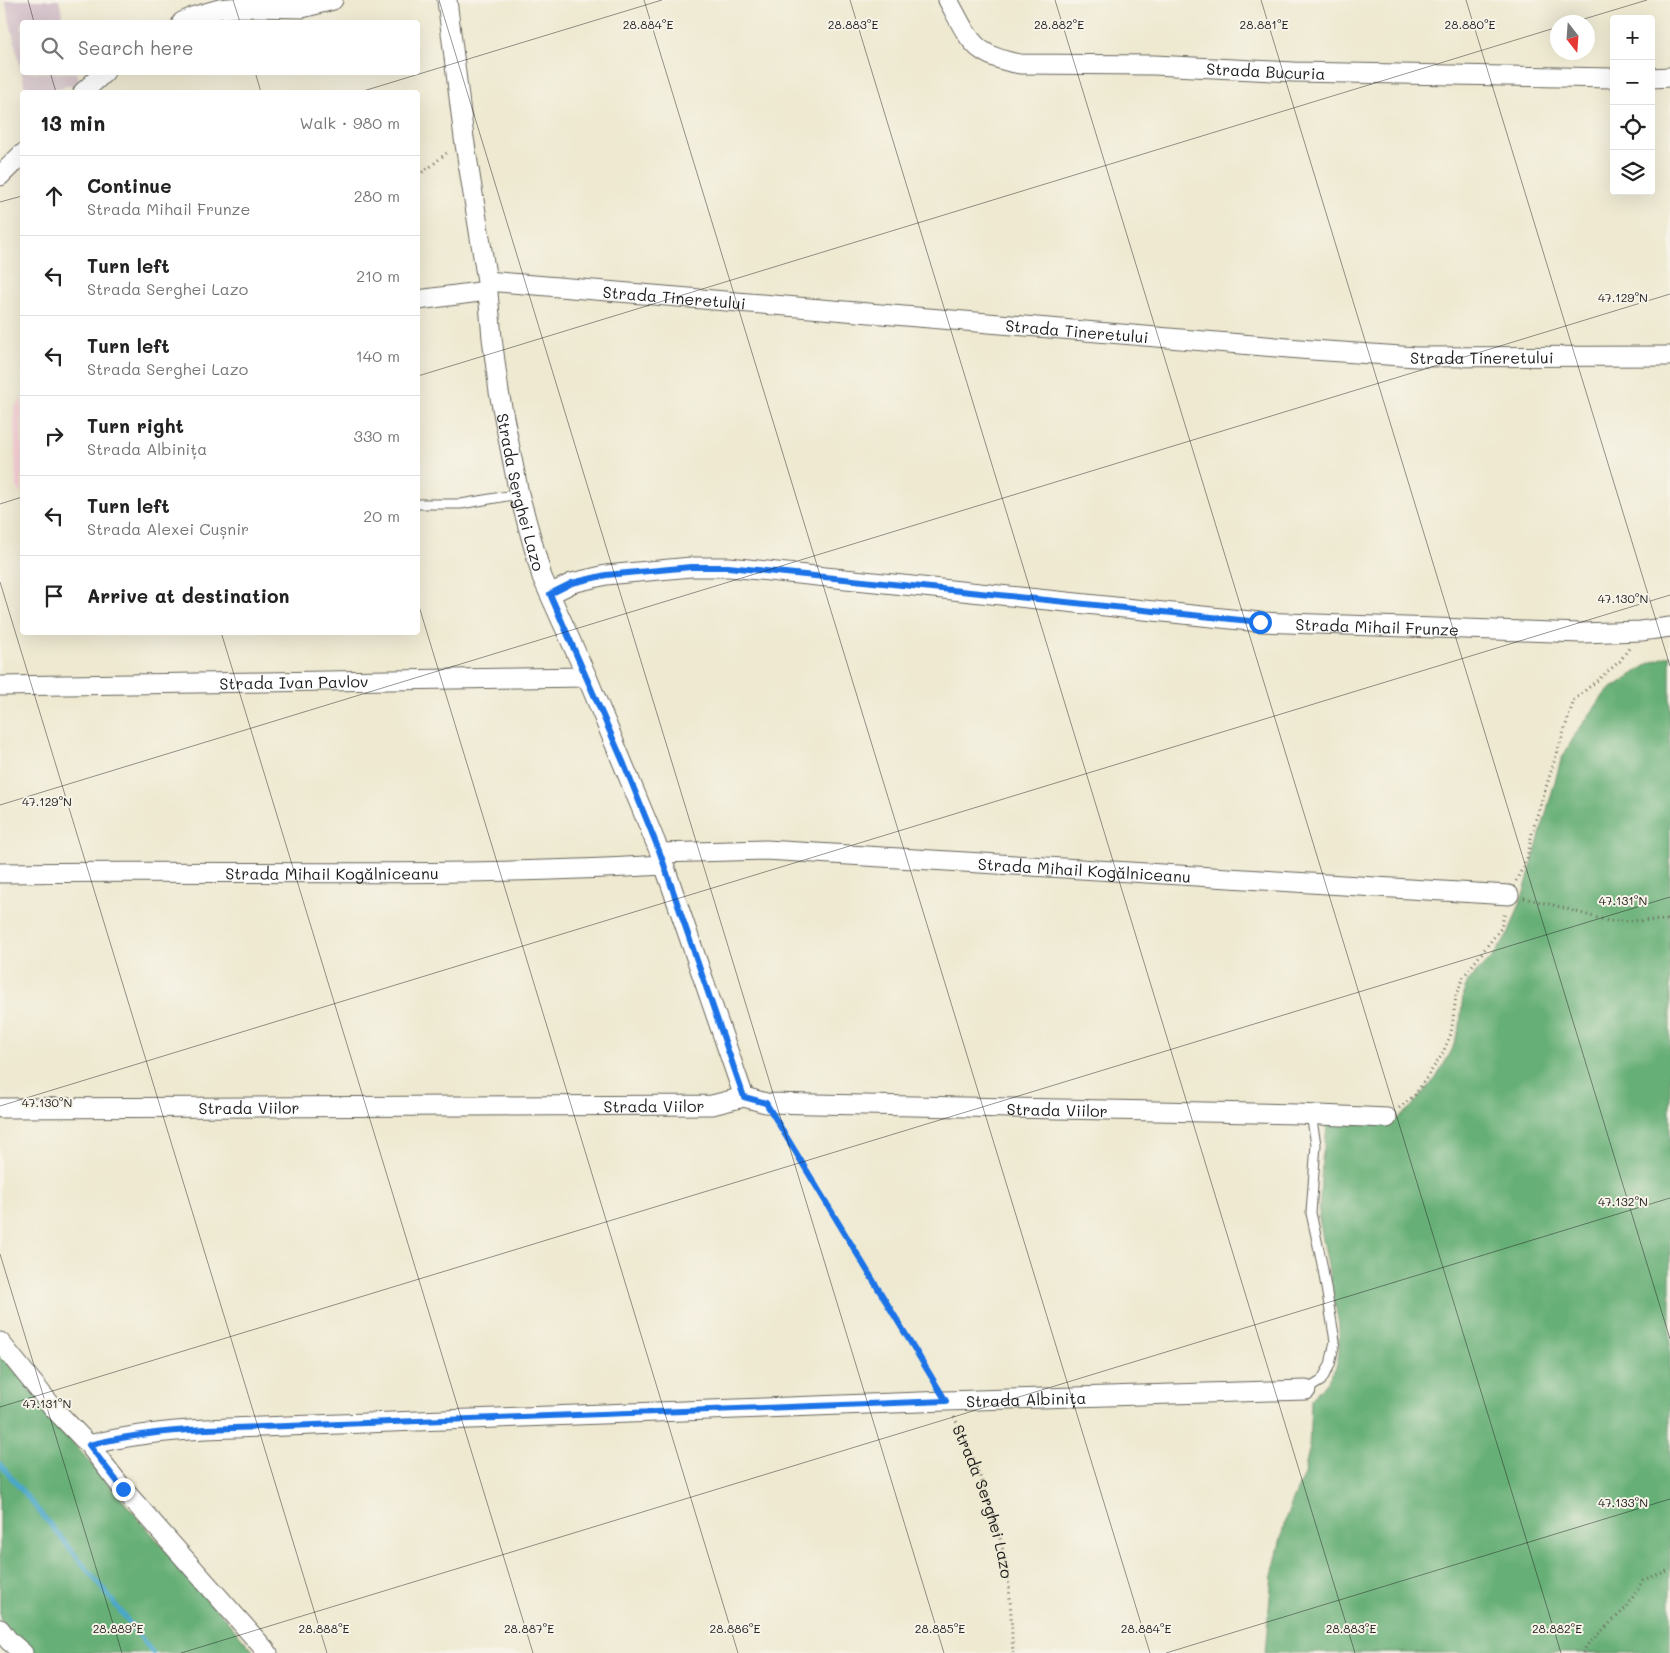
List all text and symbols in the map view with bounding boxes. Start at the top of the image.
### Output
north arrow [1550,15,1595,60]
map controls [1610,15,1655,195]
button: + [1610,15,1655,60]
text: 28.884°E [623,16,673,32]
text: 28.883°E [828,16,878,32]
text: 28.882°E [1034,16,1084,32]
text: 28.881°E [1240,16,1289,32]
text: 28.880°E [1445,16,1496,32]
search box [20,20,420,75]
icon: search [38,34,66,62]
text: Search here [78,35,194,60]
street label: Strada Bucuria [1206,57,1326,83]
button: − [1610,60,1655,105]
button: locate [1610,105,1655,150]
text: 13 min [40,109,105,136]
text: Walk · 980 m [299,112,400,133]
button: layers [1610,150,1655,195]
text: Continue [87,173,172,198]
icon: ahead [40,182,68,210]
text: 280 m [354,185,400,206]
text: Strada Mihail Frunze [87,198,250,219]
text: Turn left [87,253,170,278]
icon: left [40,262,68,290]
text: 210 m [356,265,400,286]
text: Strada Serghei Lazo [87,278,248,299]
street label: Strada Tineretului [602,280,747,313]
text: 47.129°N [1598,289,1648,305]
street label: Strada Tineretului [1005,314,1149,347]
text: Turn left [87,333,170,358]
icon: left [40,342,68,370]
text: 140 m [356,345,400,366]
street label: Strada Tineretului [1409,346,1554,368]
text: Strada Serghei Lazo [87,358,248,379]
street label: Strada Serghei Lazo [493,411,550,573]
text: Turn right [87,413,184,438]
icon: right [40,422,68,450]
text: 330 m [354,425,400,446]
text: Strada Albinița [87,438,207,459]
text: Turn left [87,493,170,518]
icon: left [40,502,68,530]
text: 20 m [363,505,400,526]
text: Strada Alexei Cușnir [87,518,249,539]
icon: arrive [40,582,68,610]
text: Arrive at destination [87,583,290,608]
text: 47.130°N [1598,590,1648,606]
route start [1249,611,1272,634]
street label: Strada Mihail Frunze [1295,613,1459,639]
street label: Strada Ivan Pavlov [219,670,369,693]
text: 47.129°N [22,793,72,809]
street label: Strada Mihail Kogălniceanu [977,852,1191,886]
street label: Strada Mihail Kogălniceanu [225,862,439,883]
text: 47.131°N [1599,892,1647,908]
text: 47.130°N [22,1094,72,1110]
street label: Strada Viilor [603,1095,705,1116]
street label: Strada Viilor [198,1096,300,1118]
street label: Strada Viilor [1006,1097,1108,1121]
text: 47.132°N [1598,1193,1648,1209]
street label: Strada Albinița [966,1386,1087,1411]
text: 47.131°N [23,1395,71,1411]
street label: Strada Serghei Lazo [949,1421,1018,1580]
route end [112,1478,135,1501]
text: 47.133°N [1598,1494,1648,1510]
text: 28.889°E [93,1620,143,1636]
text: 28.888°E [299,1620,350,1636]
text: 28.887°E [504,1620,554,1636]
text: 28.886°E [710,1620,761,1636]
text: 28.885°E [915,1620,965,1636]
text: 28.884°E [1121,1620,1171,1636]
text: 28.883°E [1326,1620,1376,1636]
text: 28.882°E [1532,1620,1582,1636]

